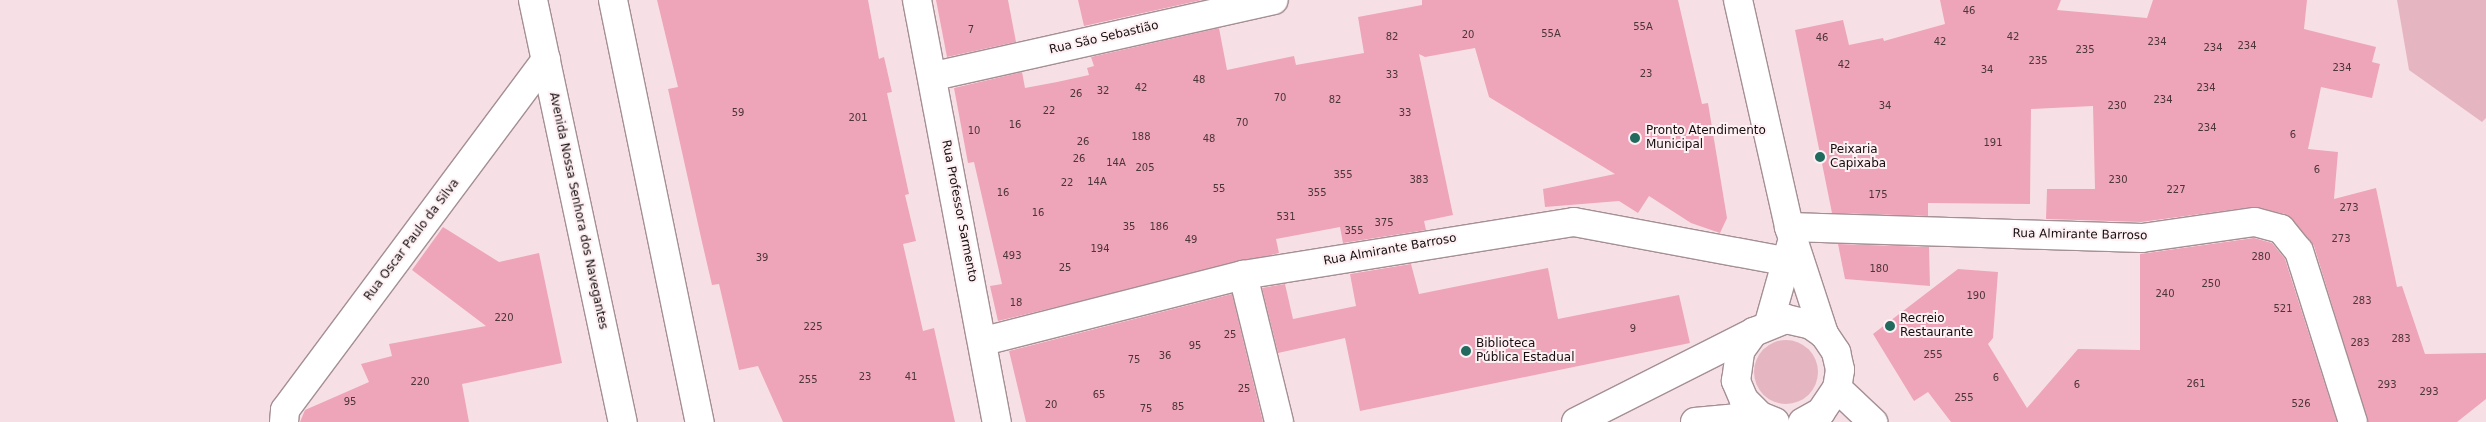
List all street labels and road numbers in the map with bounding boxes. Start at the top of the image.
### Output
street label: Rua São Sebastião [1048,18,1160,58]
street label: Avenida Nossa Senhora dos Navegantes [546,91,610,331]
street label: Rua Professor Sarmento [938,139,980,283]
street label: Rua Oscar Paulo da Silva [362,176,462,304]
street label: Rua Almirante Barroso [2012,227,2148,243]
street label: Rua Almirante Barroso [1322,231,1458,269]

